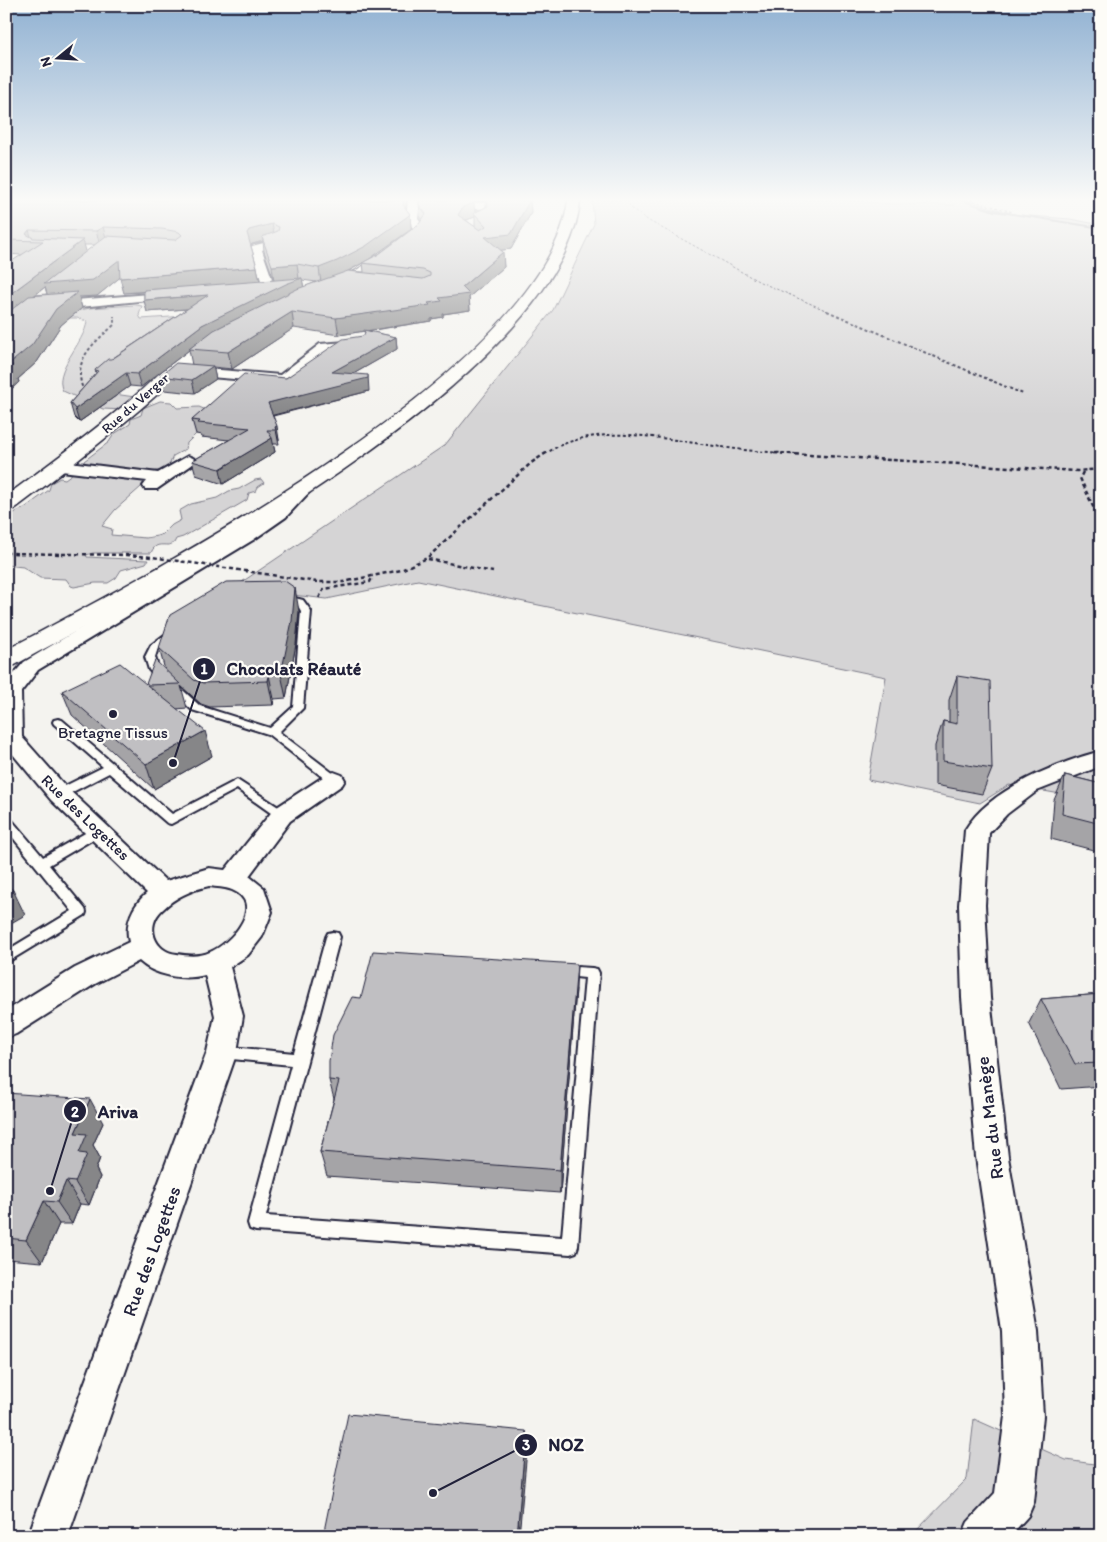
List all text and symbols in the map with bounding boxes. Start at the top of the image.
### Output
north arrow [32,32,82,82]
text: N [37,55,56,69]
street label: Rue du Verger [98,369,173,437]
callout: Chocolats Réauté [192,653,372,686]
text: Chocolats Réauté [227,658,362,680]
text: 1 [201,660,208,678]
marker: Bretagne Tissus [107,708,119,720]
place label: Bretagne Tissus [58,723,168,742]
street label: Rue des Logettes [38,770,134,864]
street label: Rue du Manège [971,1055,1008,1181]
callout: Ariva [63,1095,148,1128]
text: Ariva [97,1101,138,1123]
text: 2 [71,1103,79,1121]
street label: Rue des Logettes [117,1183,186,1319]
callout: NOZ [514,1428,594,1461]
text: NOZ [548,1434,584,1456]
text: 3 [522,1436,530,1454]

